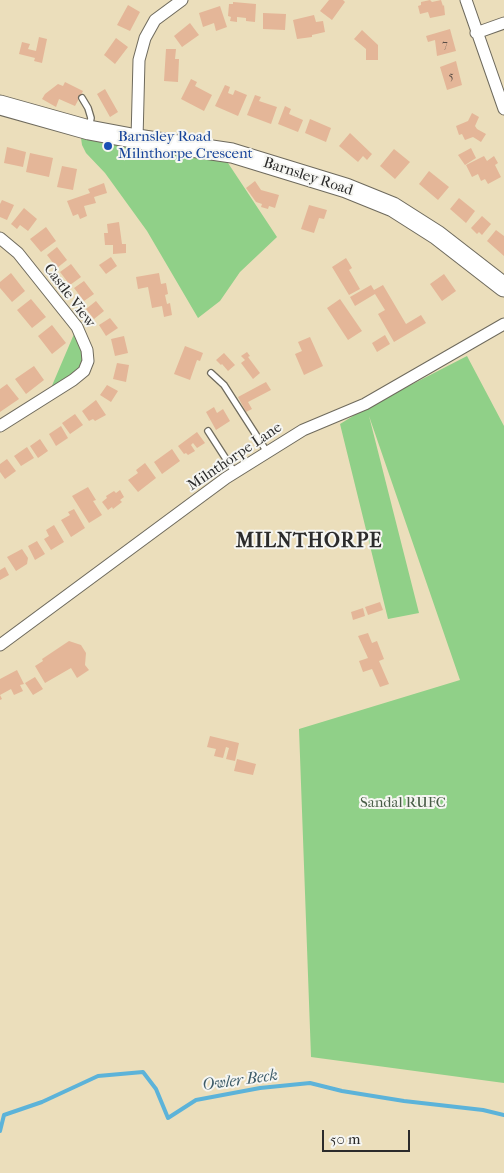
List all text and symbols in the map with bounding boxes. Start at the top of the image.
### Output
house number: 7 [442,38,448,52]
house number: 5 [448,70,454,84]
place label: Barnsley Road Milnthorpe Crescent [118,128,253,163]
marker: Barnsley Road Milnthorpe Crescent [102,140,114,152]
street label: Barnsley Road [261,154,355,200]
street label: Castle View [39,261,99,331]
street label: Milnthorpe Lane [184,419,286,495]
district label: MILNTHORPE [234,530,384,554]
park label: Sandal RUFC [360,794,446,812]
water label: Owler Beck [201,1066,279,1096]
scale bar [324,1120,412,1152]
text: 50 m [330,1130,360,1148]

